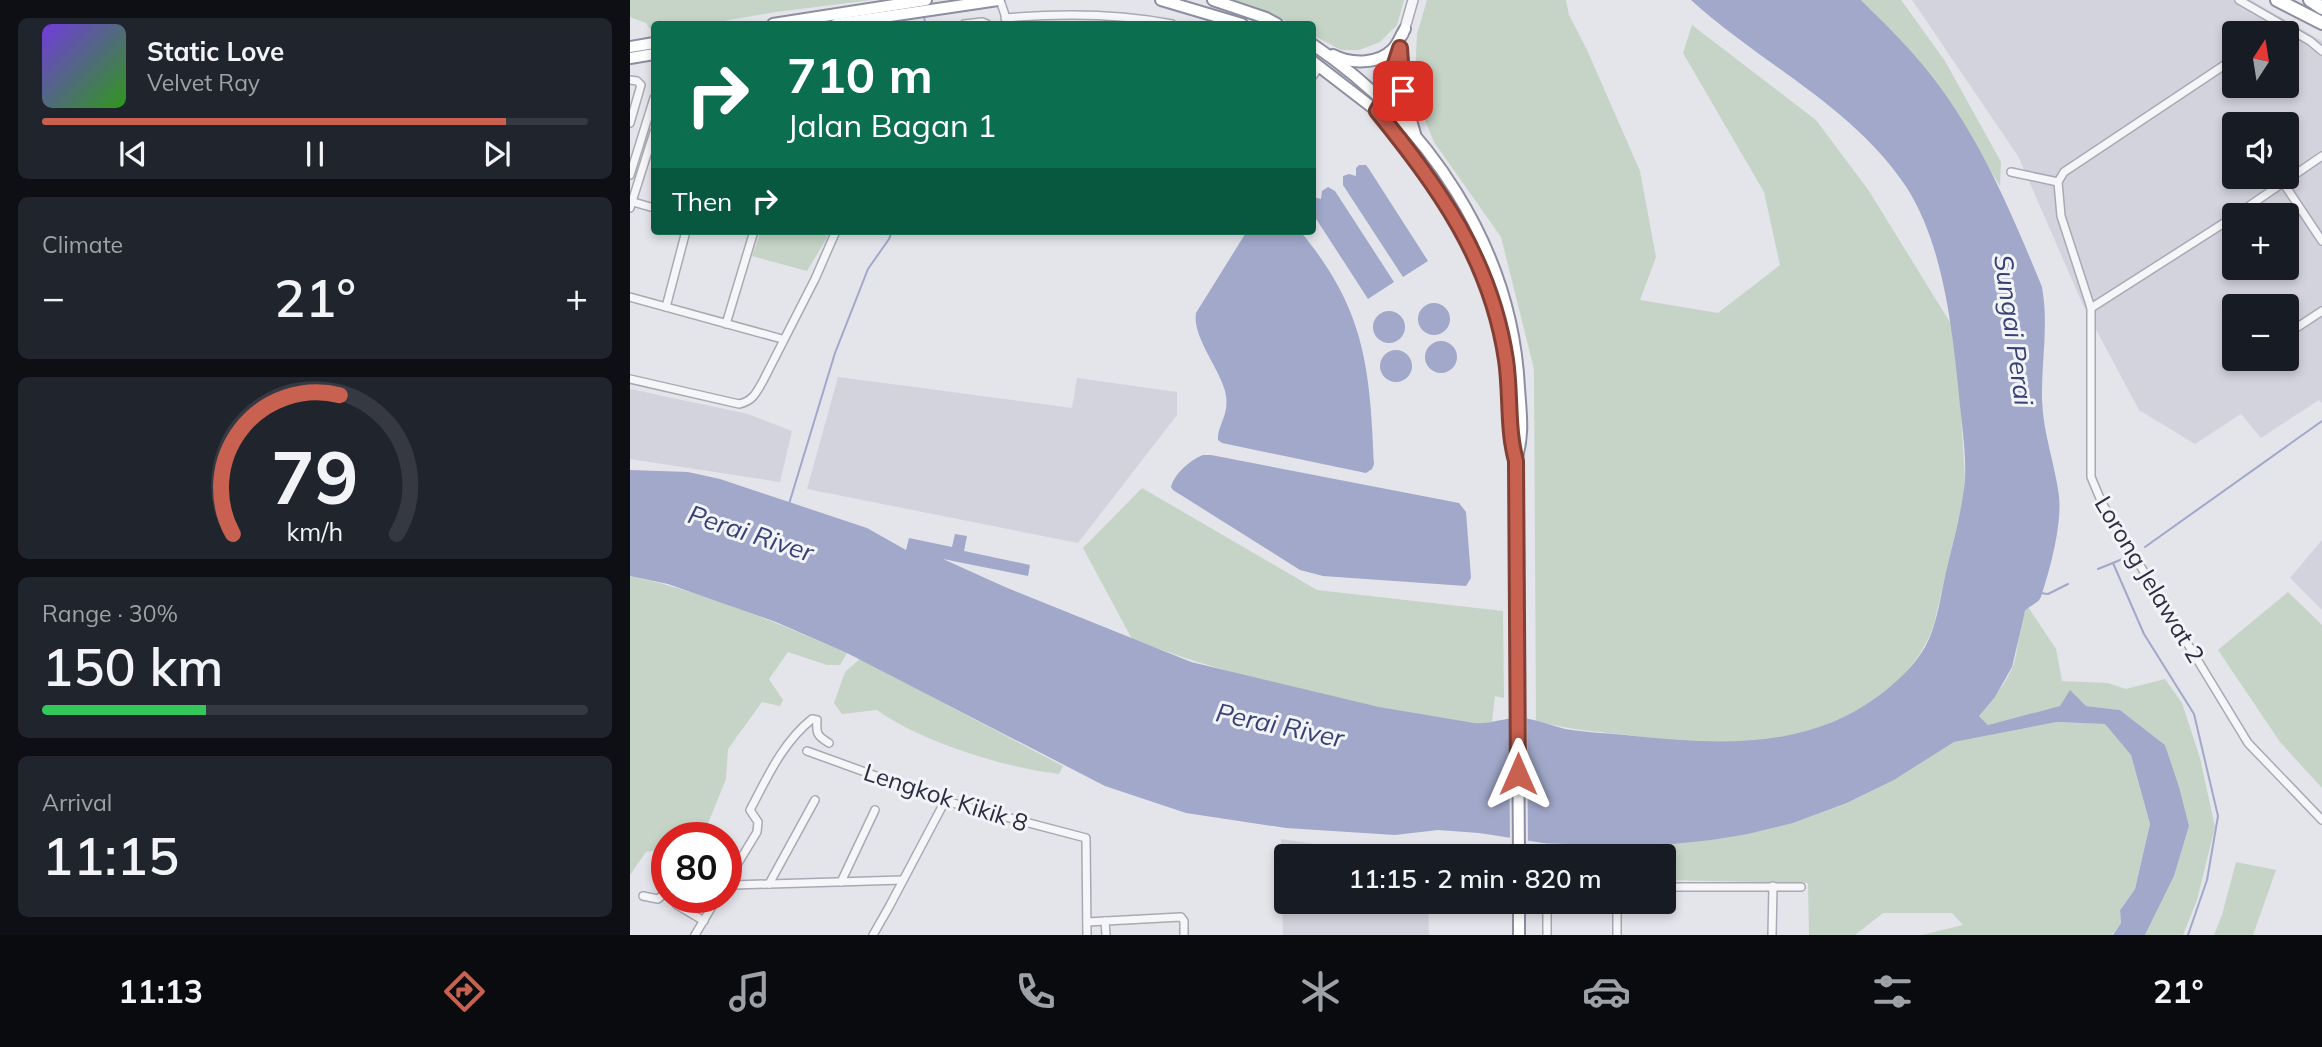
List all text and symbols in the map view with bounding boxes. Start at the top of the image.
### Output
north arrow [2222,21,2300,98]
map controls [2222,21,2299,371]
text: Static Love [147,35,284,68]
text: 710 m [787,44,933,105]
icon: right [672,49,763,140]
pin [1373,61,1433,121]
text: Velvet Ray [147,68,260,97]
icon: arrive [1384,72,1422,110]
text: Jalan Bagan 1 [787,105,996,145]
button: sound [2222,112,2299,189]
icon: previous [114,135,152,173]
icon: pause [296,135,334,173]
icon: next [478,135,516,173]
icon: right [746,182,784,220]
text: Then [672,185,732,218]
button: + [2222,203,2299,280]
text: Climate [42,230,123,259]
water label: Sungai Perai [1987,252,2041,408]
text: 21° [274,265,356,330]
text: − [42,273,65,321]
text: + [565,273,588,321]
button: − [2222,294,2299,371]
text: 79 [271,431,359,522]
street label: Lorong Jelawat 2 [2089,490,2211,668]
water label: Perai River [684,497,819,569]
text: km/h [287,515,343,546]
text: Range · 30% [42,599,178,628]
text: 150 km [42,634,223,699]
water label: Perai River [1213,695,1348,755]
position arrow [1481,737,1555,811]
street label: Lengkok Kikik 8 [860,756,1032,838]
text: Arrival [42,788,112,817]
speed limit sign: 80 [651,822,742,913]
text: 11:15 [42,823,179,888]
text: 11:15 · 2 min · 820 m [1348,862,1602,895]
icon: directions [440,967,489,1016]
icon: music [725,967,774,1016]
icon: phone [1011,967,1060,1016]
icon: climate [1296,967,1345,1016]
icon: car [1582,967,1631,1016]
icon: filters [1868,967,1917,1016]
text: 11:13 [118,971,203,1011]
text: 21° [2153,971,2204,1011]

